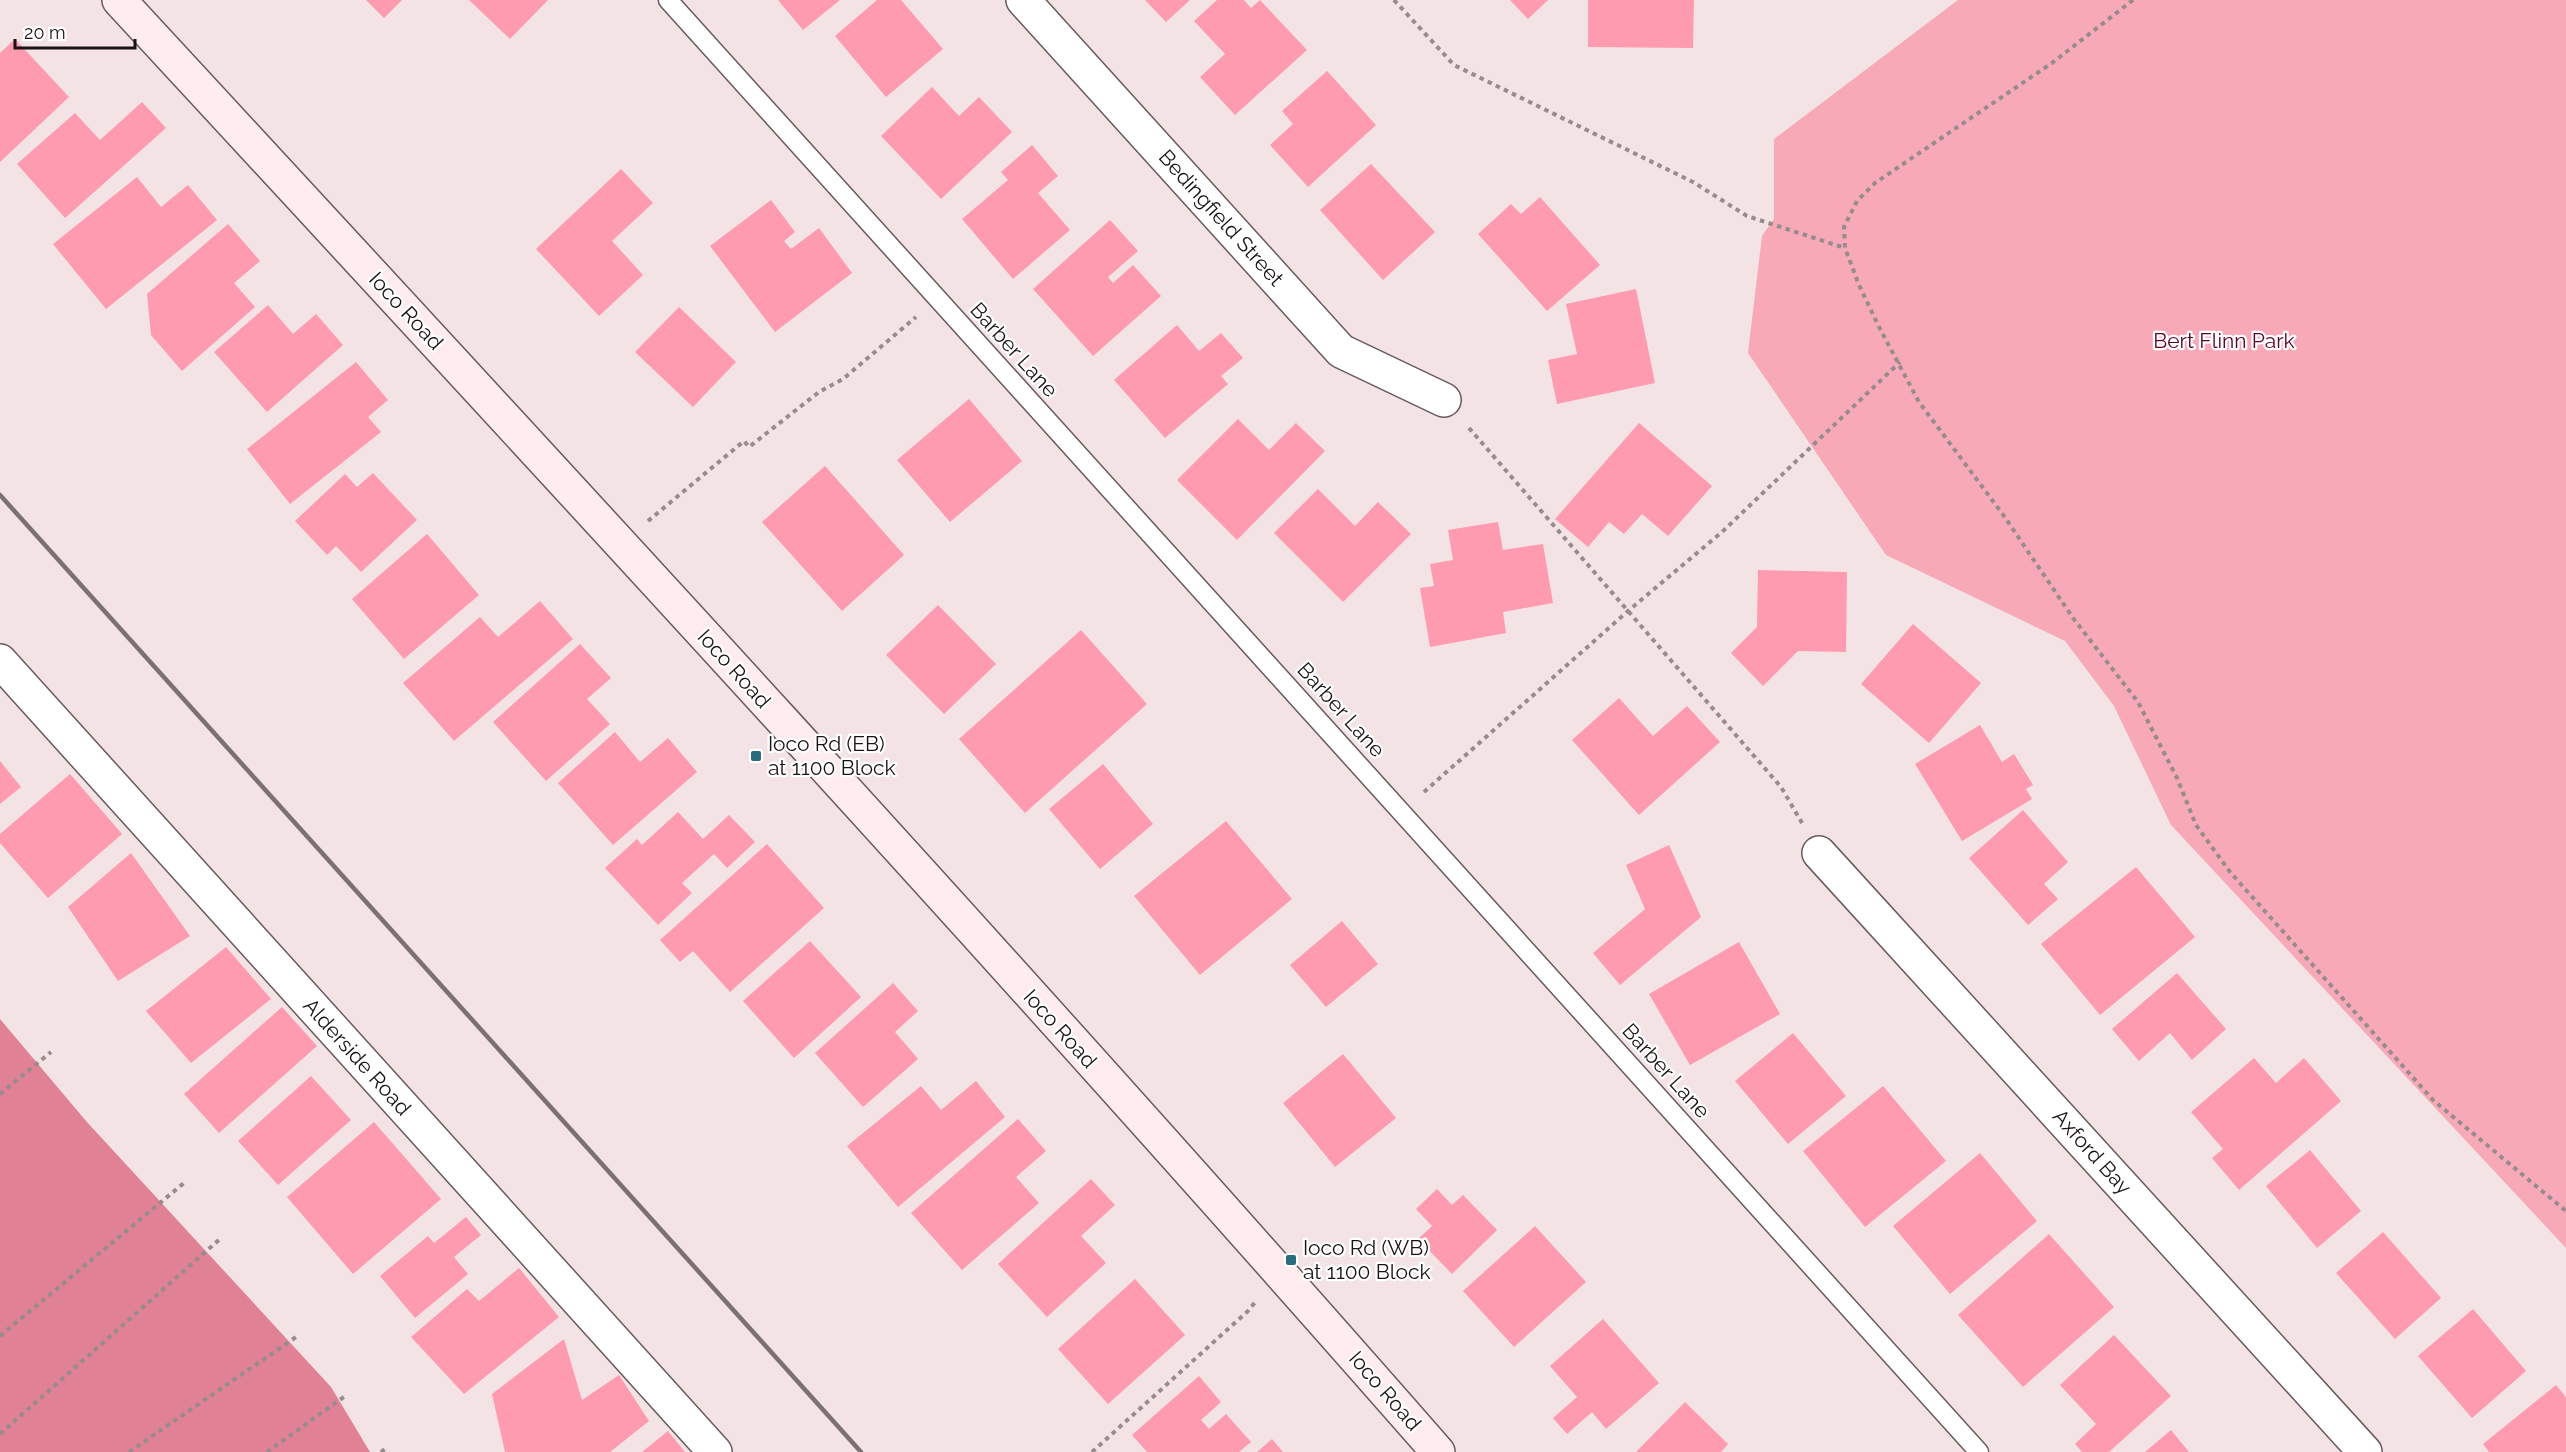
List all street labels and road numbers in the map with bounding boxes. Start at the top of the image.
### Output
street label: Bedingfield Street [1154,144,1289,291]
street label: Ioco Road [364,267,449,355]
street label: Barber Lane [965,297,1063,402]
street label: Ioco Road [693,624,776,713]
street label: Barber Lane [1292,657,1390,762]
street label: Ioco Road [1019,984,1102,1073]
street label: Alderside Road [298,993,416,1120]
street label: Barber Lane [1617,1018,1715,1123]
street label: Axford Bay [2048,1104,2137,1199]
street label: Ioco Road [1344,1346,1427,1436]

